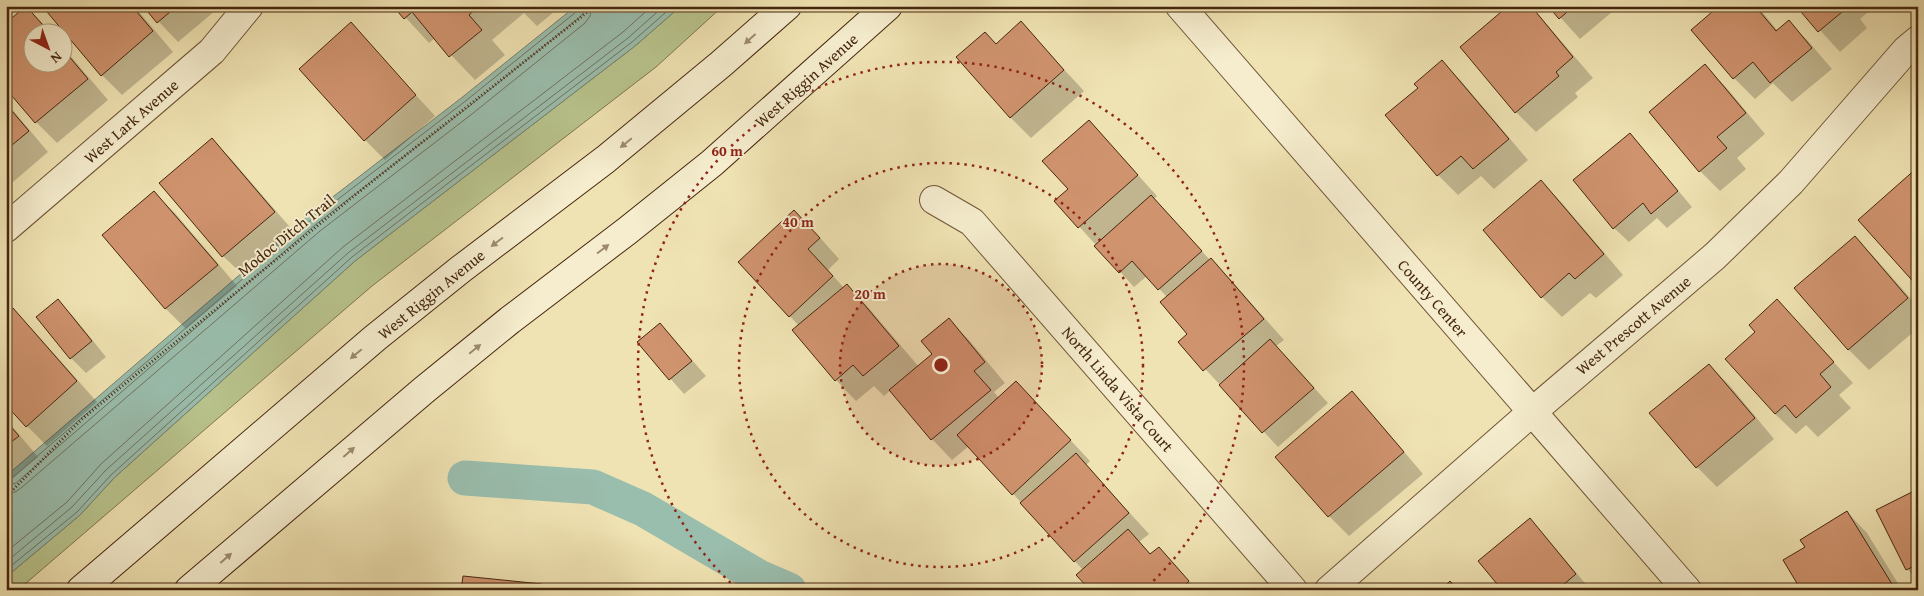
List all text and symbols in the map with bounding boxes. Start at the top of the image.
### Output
north arrow [22,22,72,72]
street label: West Riggin Avenue [749,27,863,133]
one-way arrow [744,33,757,44]
text: N [46,47,67,69]
street label: West Lark Avenue [78,73,184,169]
one-way arrow [620,137,633,148]
text: 60 m [711,140,743,161]
street label: Modoc Ditch Trail [232,188,340,282]
text: 40 m [782,211,814,232]
one-way arrow [490,237,504,247]
street label: West Riggin Avenue [372,243,490,345]
one-way arrow [596,244,609,255]
street label: County Center [1392,254,1474,343]
street label: West Prescott Avenue [1570,270,1696,380]
text: 20 m [854,283,886,304]
street label: North Linda Vista Court [1056,321,1180,458]
one-way arrow [468,343,481,354]
one-way arrow [351,348,363,360]
centre of rings [932,356,950,374]
one-way arrow [343,446,355,458]
one-way arrow [220,553,232,564]

